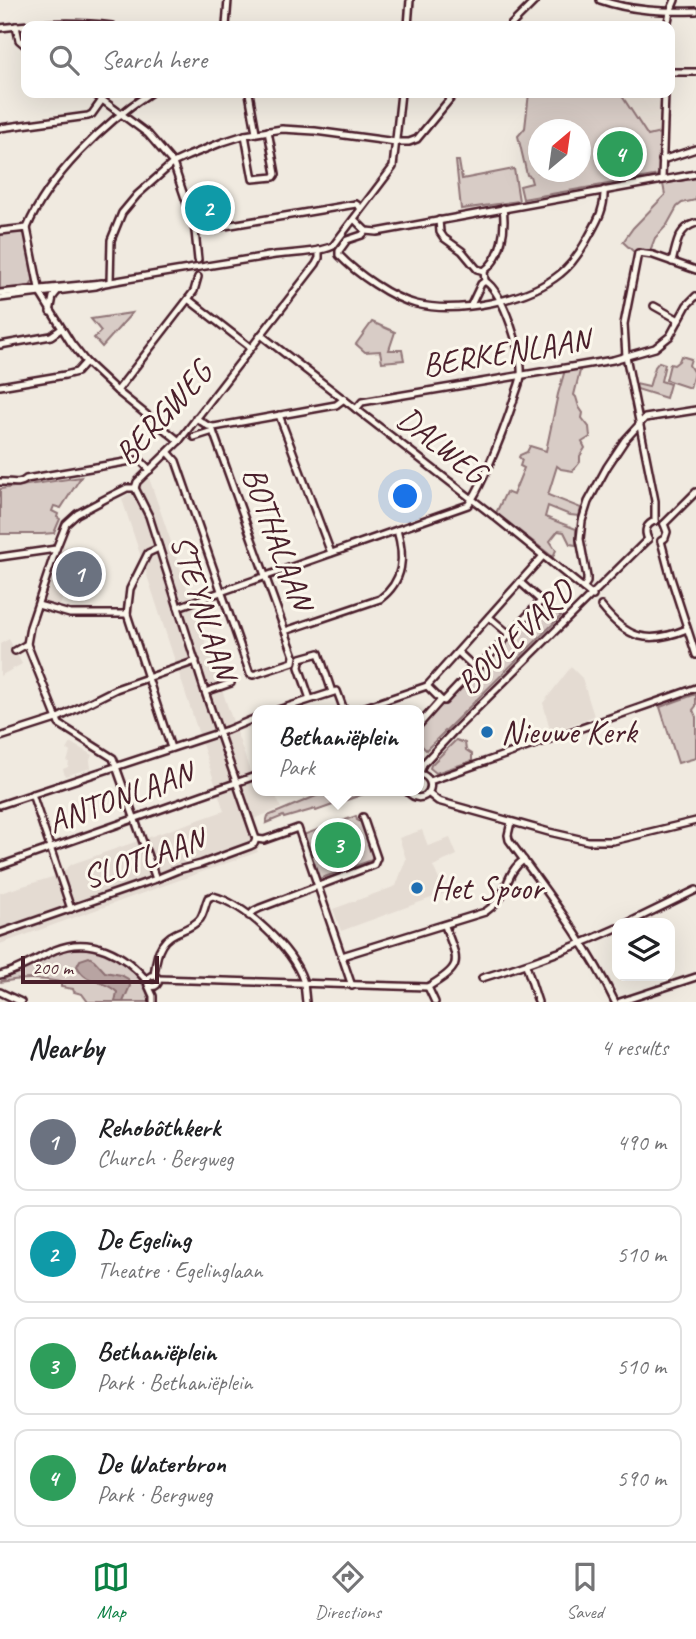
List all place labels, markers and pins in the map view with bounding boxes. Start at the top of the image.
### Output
pin: 4 [597,128,643,180]
pin: 2 [185,182,231,234]
pin: 1 [56,548,102,600]
place label: Nieuwe Kerk [501,711,638,753]
marker: Nieuwe Kerk [479,724,495,740]
pin: 3 [315,819,361,871]
place label: Het Spoor [431,867,546,909]
marker: Het Spoor [409,880,425,896]

